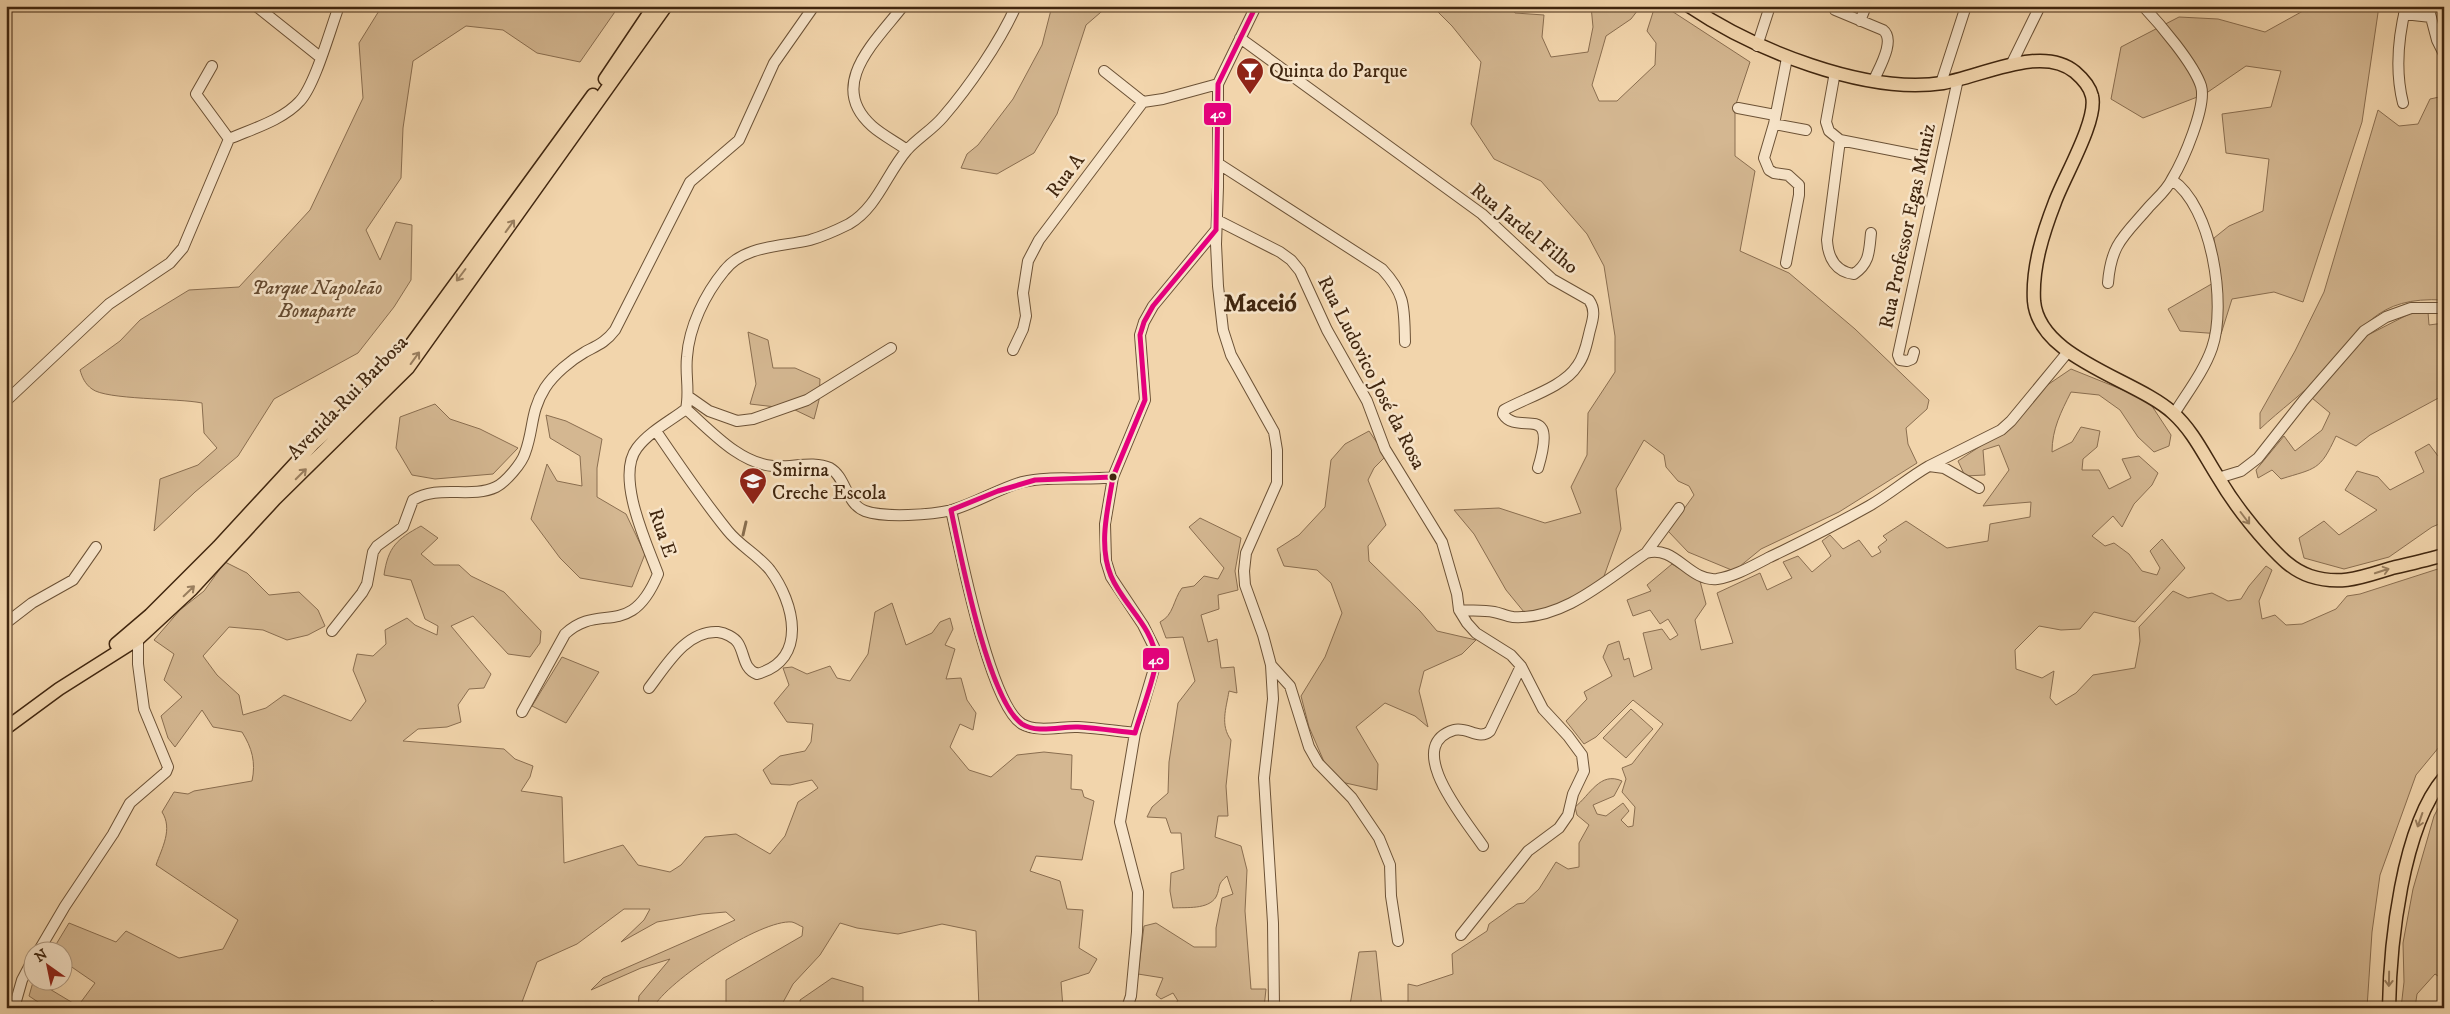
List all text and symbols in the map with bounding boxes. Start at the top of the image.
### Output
bar icon: Quinta do Parque [1235,56,1265,95]
place label: Quinta do Parque [1269,59,1408,84]
line badge: 40 [1203,102,1232,126]
text: 40 [1209,105,1226,123]
street label: Rua Professor Egas Muniz [1874,121,1942,331]
street label: Rua A [1041,149,1091,203]
street label: Rua Jardel Filho [1465,178,1583,280]
one-way arrow [505,220,515,234]
one-way arrow [456,268,466,282]
street label: Rua Ludovico José da Rosa [1311,272,1431,474]
park label: Parque Napoleão Bonaparte [252,276,382,324]
district label: Maceió [1223,288,1297,319]
street label: Avenida Rui Barbosa [282,330,414,465]
one-way arrow [410,351,420,365]
place label: Smirna Creche Escola [772,458,887,506]
school or university icon: Smirna Creche Escola [738,466,768,505]
one-way arrow [295,468,307,480]
unlabelled marker [1108,472,1118,482]
street label: Rua E [642,505,682,561]
one-way arrow [2240,511,2250,525]
one-way arrow [2374,566,2390,576]
one-way arrow [182,585,195,597]
line badge: 40 [1142,647,1170,671]
text: 40 [1147,651,1164,669]
one-way arrow [2415,812,2424,828]
north arrow [22,942,72,992]
text: N [32,945,52,967]
one-way arrow [2385,971,2394,987]

